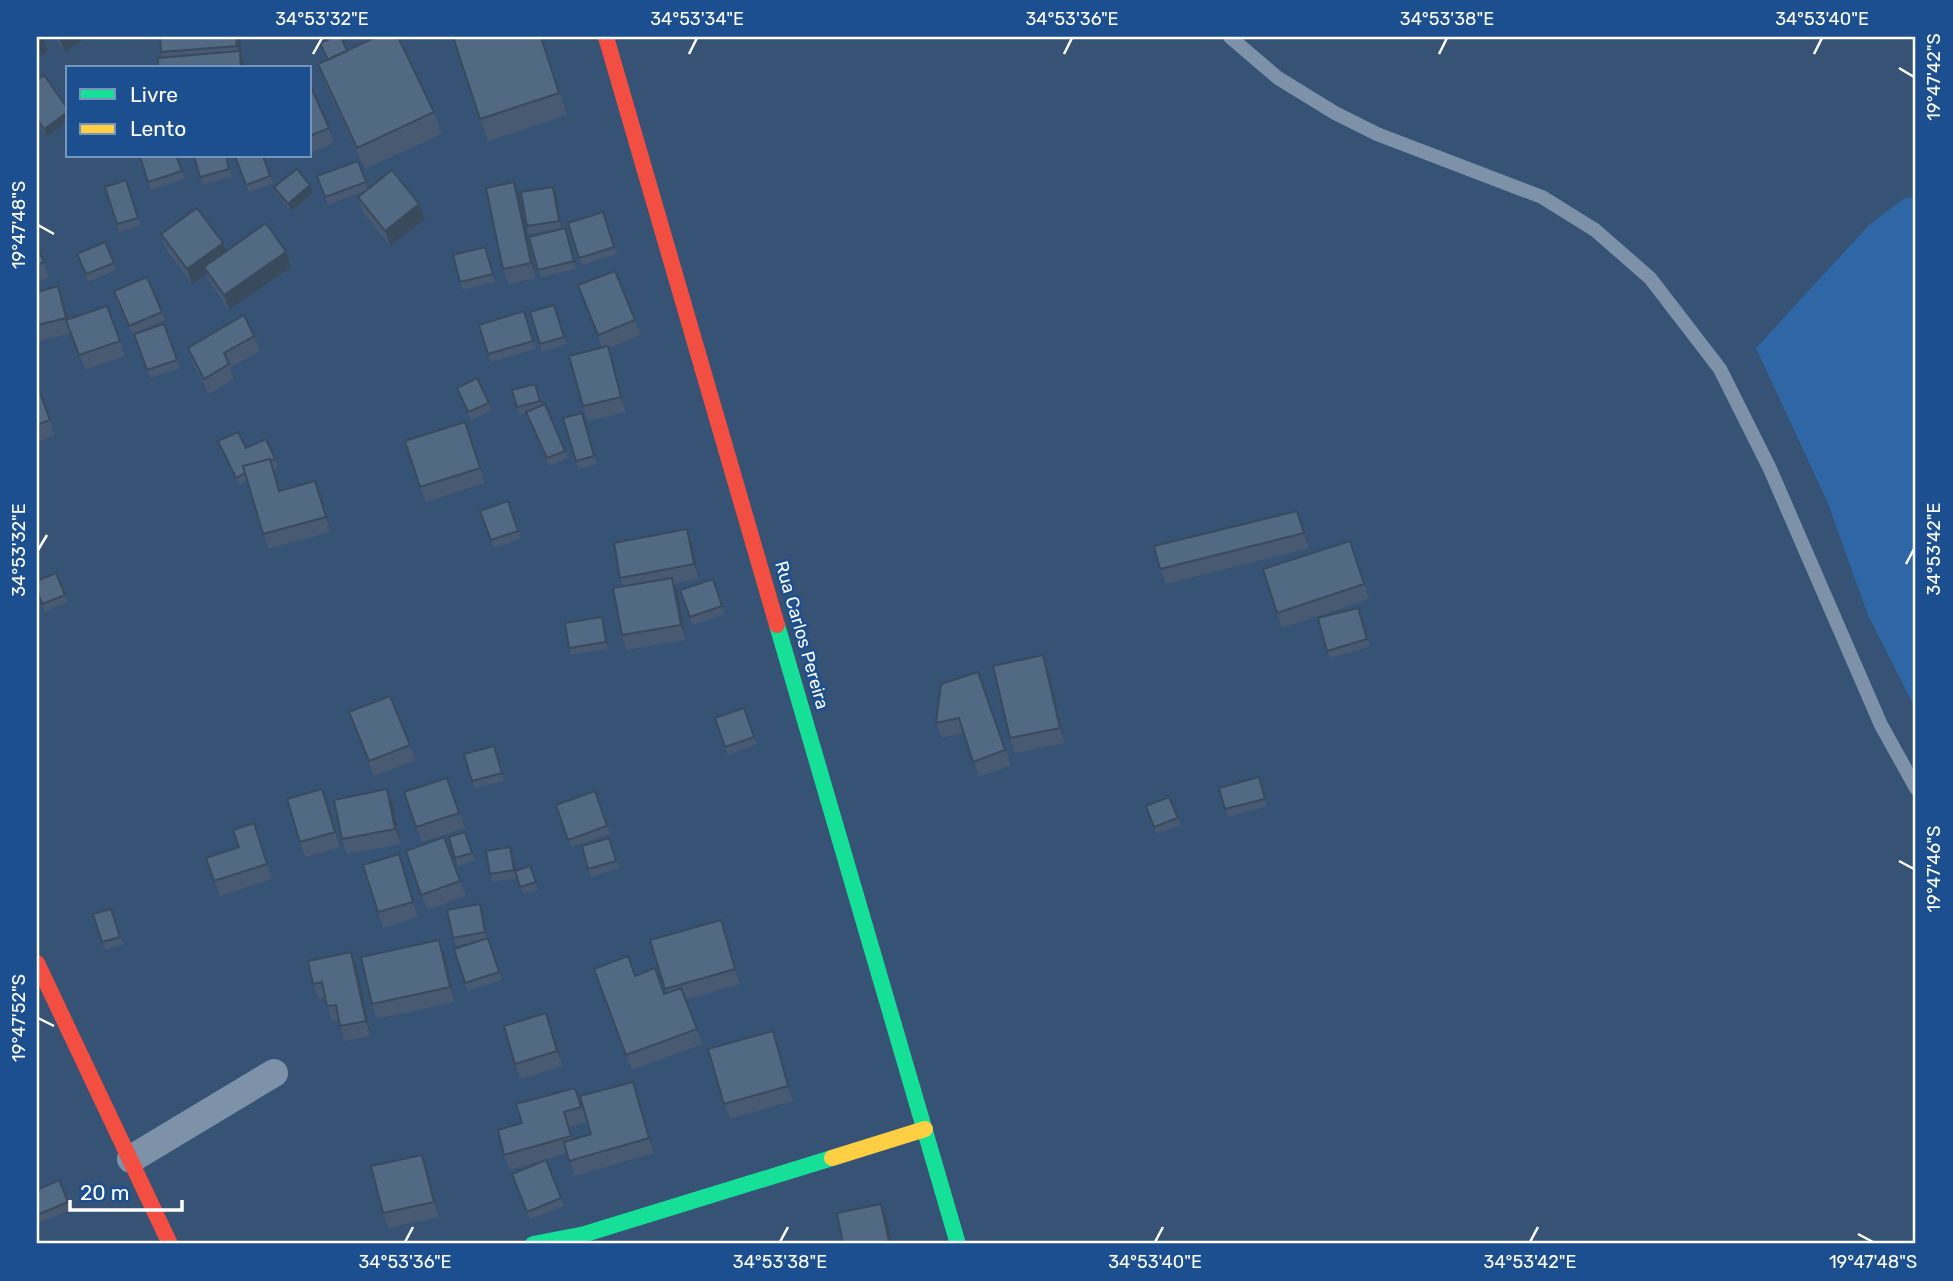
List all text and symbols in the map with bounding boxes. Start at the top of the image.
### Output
text: 34°53'32"E [275,8,369,30]
text: 34°53'34"E [650,8,744,30]
text: 34°53'36"E [1025,8,1119,30]
text: 34°53'38"E [1400,8,1494,30]
text: 34°53'40"E [1775,8,1869,30]
text: 19°47'42"S [1923,33,1945,121]
legend [66,66,312,158]
text: Livre [130,82,178,107]
text: Lento [130,116,186,141]
text: 19°47'48"S [8,181,30,269]
text: 34°53'32"E [8,503,30,597]
text: 34°53'42"E [1923,503,1945,595]
street label: Rua Carlos Pereira [770,558,834,712]
text: 19°47'46"S [1923,826,1945,912]
text: 19°47'52"S [8,974,30,1062]
scale bar [70,1169,182,1213]
text: 20 m [80,1180,129,1205]
text: 34°53'36"E [358,1251,452,1273]
text: 34°53'38"E [733,1251,827,1273]
text: 34°53'40"E [1108,1251,1202,1273]
text: 34°53'42"E [1484,1251,1576,1273]
text: 19°47'48"S [1829,1251,1917,1273]

